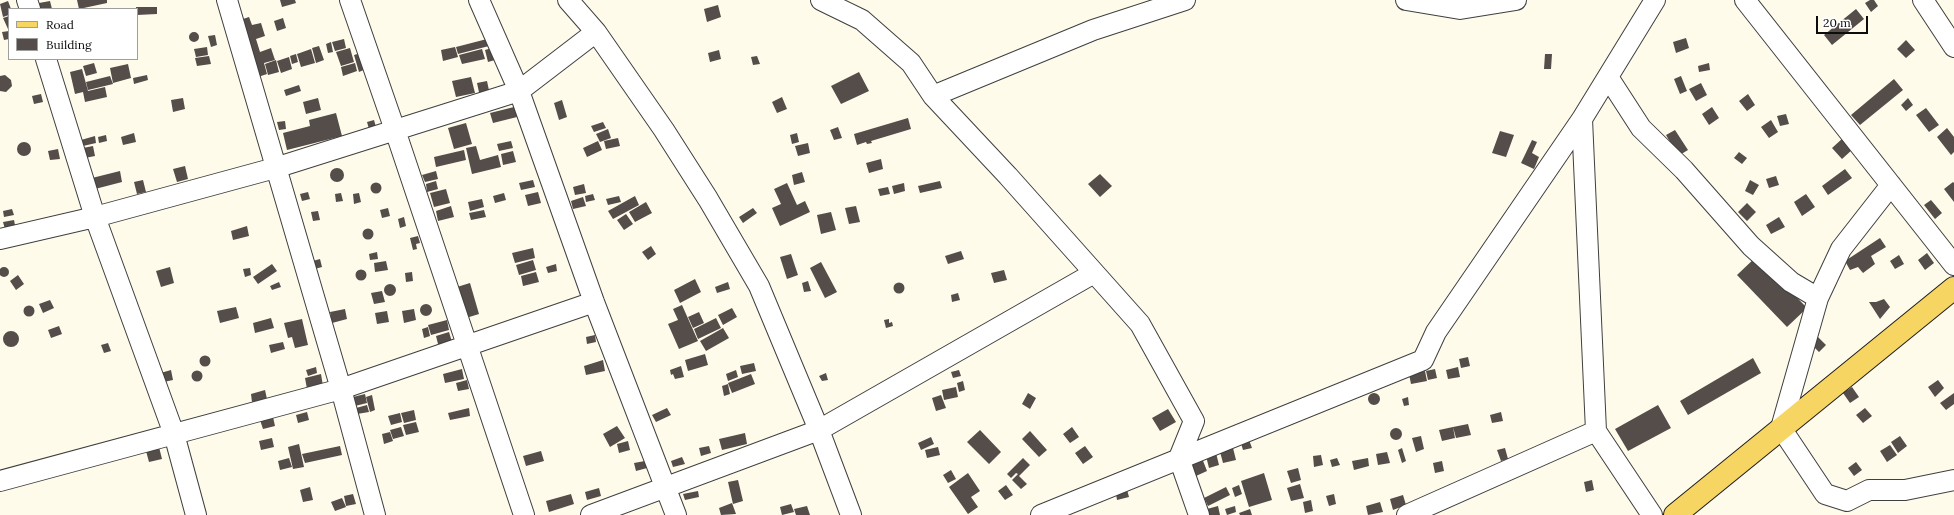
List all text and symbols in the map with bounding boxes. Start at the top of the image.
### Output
legend [8,8,138,60]
scale bar [1818,8,1870,34]
text: 20 m [1823,15,1851,30]
text: Road [46,17,74,32]
text: Building [46,37,92,52]

